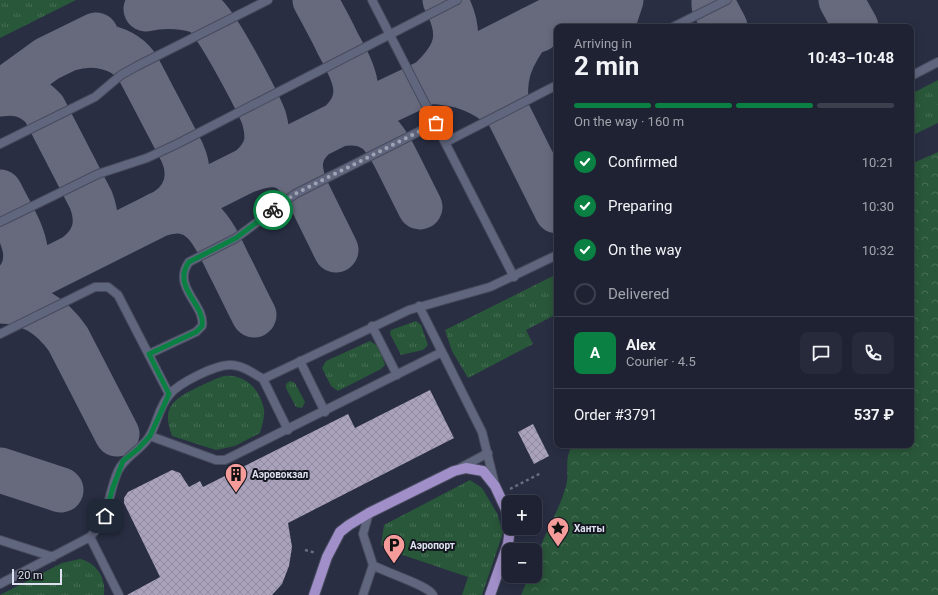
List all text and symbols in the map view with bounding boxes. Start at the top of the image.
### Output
text: Arriving in [574,36,632,51]
text: 10:43–10:48 [807,49,894,67]
text: 2 min [574,51,639,81]
pin [419,106,453,140]
icon: bag [425,112,447,134]
text: On the way · 160 m [574,114,684,129]
icon: check [574,151,596,173]
text: Confirmed [608,153,678,171]
text: 10:21 [862,155,894,170]
courier [253,190,293,230]
icon: check [574,195,596,217]
text: Preparing [608,197,672,215]
icon: bike [262,199,284,221]
text: 10:30 [862,199,894,214]
icon: check [574,239,596,261]
text: On the way [608,241,682,259]
text: 10:32 [862,243,894,258]
text: Delivered [608,285,670,303]
button: chat [800,332,842,374]
button: phone [852,332,894,374]
text: Alex [626,336,656,354]
text: A [590,344,600,362]
text: Courier · 4.5 [626,354,696,369]
text: Order #3791 [574,406,657,424]
text: 537 ₽ [854,406,894,424]
building icon: Аэровокзал [223,461,249,494]
place label: Аэровокзал [252,469,309,480]
map controls [502,495,542,583]
button: + [502,495,542,535]
pin [88,499,122,533]
icon: home [94,505,116,527]
place icon: Ханты [545,515,571,548]
place label: Ханты [574,523,605,534]
parking icon: Аэропорт [381,532,407,565]
place label: Аэропорт [410,540,455,551]
button: − [502,543,542,583]
scale bar [12,567,62,586]
text: 20 m [18,569,43,582]

